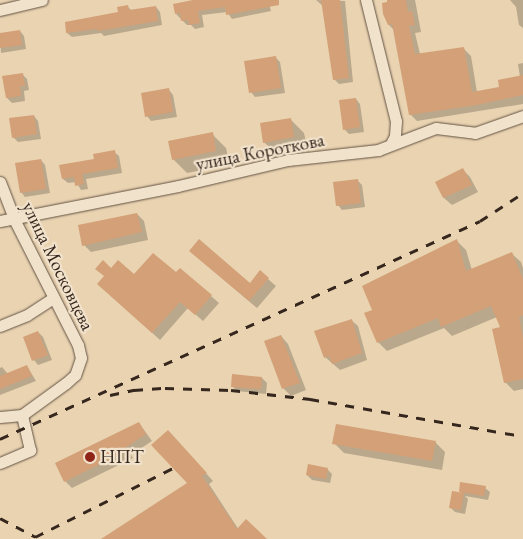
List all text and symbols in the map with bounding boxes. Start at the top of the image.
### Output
street label: улица Короткова [194,128,326,176]
street label: улица Московцева [17,198,99,334]
place label: НПТ [100,446,144,468]
marker: НПТ [84,451,96,463]

